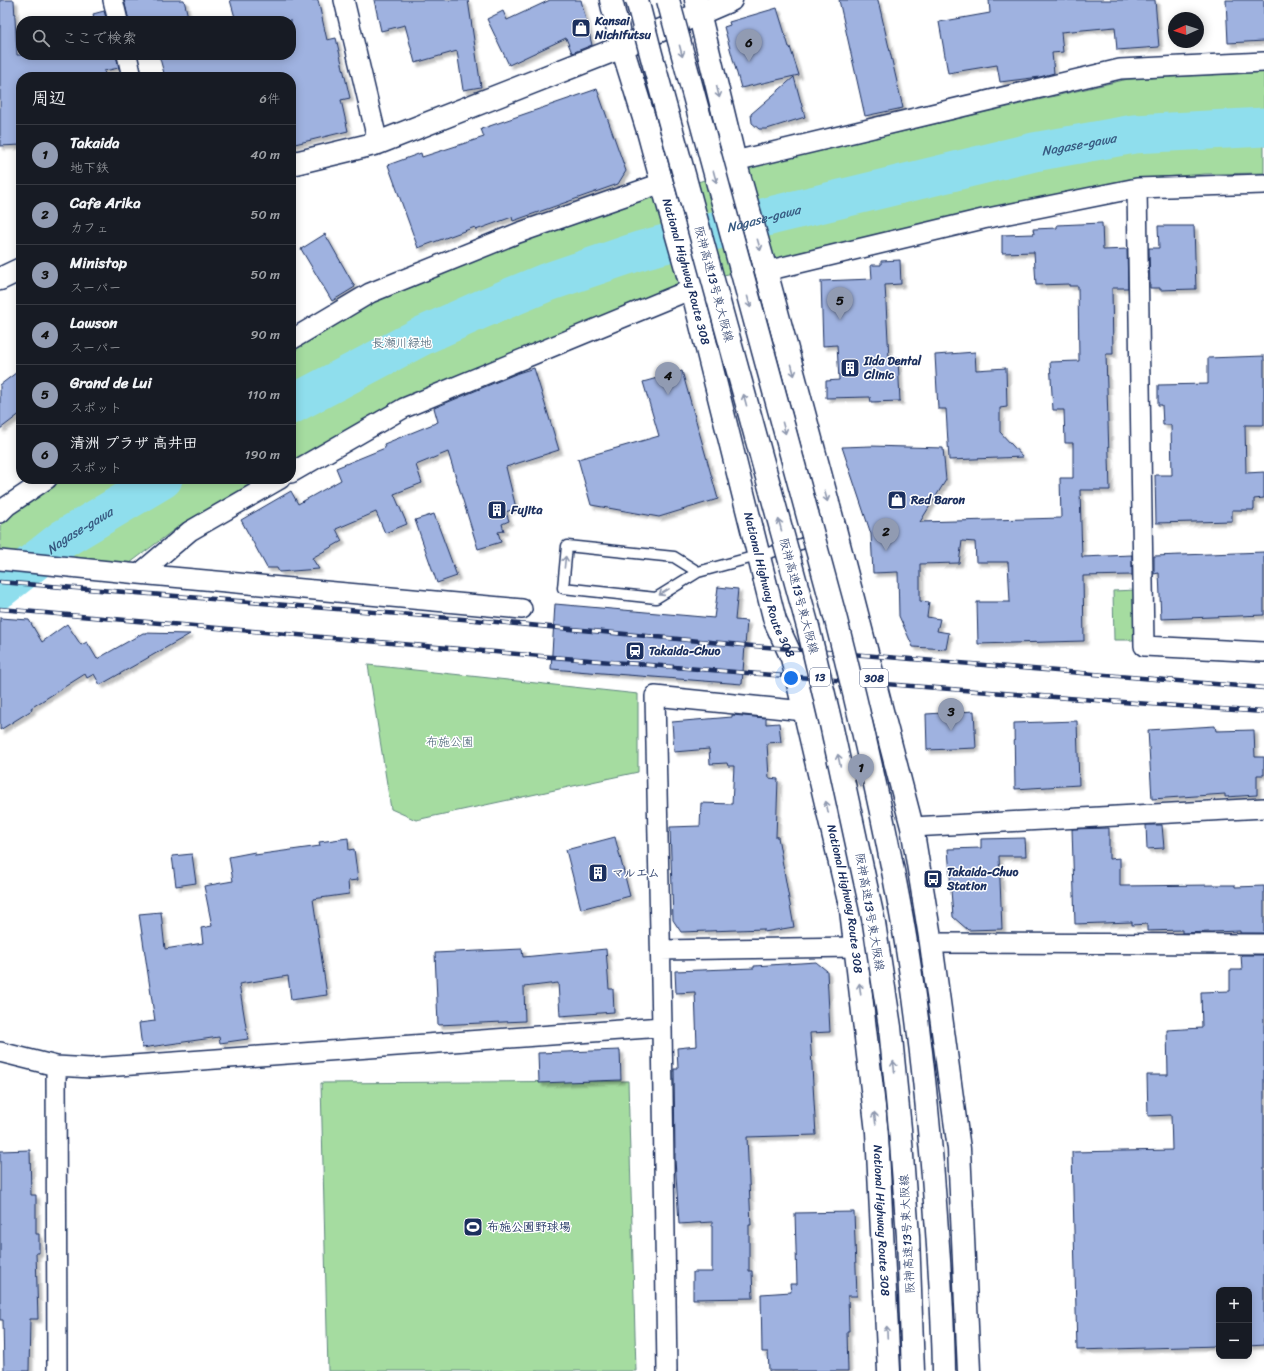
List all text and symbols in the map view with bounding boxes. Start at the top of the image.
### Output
place label: Kansai Nichifutsu [594,10,652,46]
north arrow [1168,12,1204,48]
search box [16,16,296,60]
shop icon: Kansai Nichifutsu [570,17,592,39]
text: ここで検索 [62,25,137,51]
icon: search [30,27,52,49]
pin: 6 [736,29,762,62]
one-way arrow [678,45,685,58]
text: 周辺 [32,83,66,113]
one-way arrow [715,86,722,99]
text: 6件 [260,87,280,110]
water label: Nagase-gawa [1039,126,1119,162]
text: Takaida [70,130,120,156]
text: 1 [42,143,48,166]
text: 40 m [250,143,280,166]
text: 地下鉄 [70,156,109,179]
one-way arrow [712,170,719,183]
text: Cafe Arika [70,190,141,216]
street label: National Highway Route 308 [656,196,717,347]
water label: Nagase-gawa [724,197,804,239]
text: 2 [41,203,49,226]
text: 50 m [250,203,280,226]
text: カフェ [70,216,109,239]
street label: 阪神高速13号東大阪線 [688,223,740,345]
one-way arrow [756,238,763,251]
text: Ministop [70,250,127,276]
text: 3 [41,263,49,286]
text: 50 m [250,263,280,286]
text: スーパー [70,276,121,299]
pin: 5 [827,287,853,320]
one-way arrow [746,295,754,308]
text: Lawson [70,310,118,336]
text: 4 [41,323,49,346]
text: 90 m [250,323,280,346]
park label: 長瀬川緑地 [372,332,432,354]
text: スーパー [70,336,121,359]
place label: Iida Dental Clinic [863,350,922,386]
building icon: Iida Dental Clinic [839,357,861,379]
pin: 4 [655,362,681,395]
one-way arrow [789,364,797,377]
text: Grand de Lui [70,370,152,396]
text: 5 [41,383,49,406]
text: 110 m [247,383,280,406]
one-way arrow [741,394,749,407]
text: スポット [70,396,122,419]
one-way arrow [781,421,788,434]
text: 清洲 プラザ 高井田 [70,430,198,456]
text: 6 [41,443,49,466]
text: 190 m [245,443,280,466]
text: スポット [70,456,122,479]
one-way arrow [823,489,830,502]
shop icon: Red Baron [886,489,908,511]
place label: Red Baron [910,489,965,511]
water label: Nagase-gawa [41,499,119,560]
building icon: Fujita [486,499,508,521]
place label: Fujita [510,499,543,521]
street label: National Highway Route 308 [737,510,801,661]
pin: 2 [873,518,899,551]
one-way arrow [776,519,783,532]
street label: 阪神高速13号東大阪線 [773,535,825,657]
one-way arrow [562,556,569,569]
one-way arrow [659,588,670,597]
station icon: Takaida-Chuo [624,640,646,662]
place label: Takaida-Chuo [649,640,720,662]
your location [781,668,801,688]
road number: 13 [810,668,830,686]
road number: 308 [860,669,888,687]
pin: 3 [938,698,964,731]
park label: 布施公園 [426,731,474,753]
one-way arrow [835,754,843,767]
pin: 1 [848,754,874,787]
one-way arrow [822,800,830,813]
street label: National Highway Route 308 [820,822,869,974]
street label: 阪神高速13号東大阪線 [849,851,891,973]
place label: Takaida-Chuo Station [946,861,1018,897]
building icon: マルエム [587,862,609,884]
place label: マルエム [612,862,660,884]
bus stop icon: Takaida-Chuo Station [922,868,944,890]
one-way arrow [857,983,864,996]
one-way arrow [890,1061,897,1074]
one-way arrow [872,1112,879,1125]
street label: National Highway Route 308 [867,1144,896,1296]
street label: 阪神高速13号東大阪線 [893,1174,921,1294]
sports icon: 布施公園野球場 [462,1216,484,1238]
place label: 布施公園野球場 [487,1216,571,1238]
map controls [1216,1287,1252,1359]
button: + [1216,1287,1252,1323]
button: − [1216,1323,1252,1359]
one-way arrow [883,1326,891,1339]

